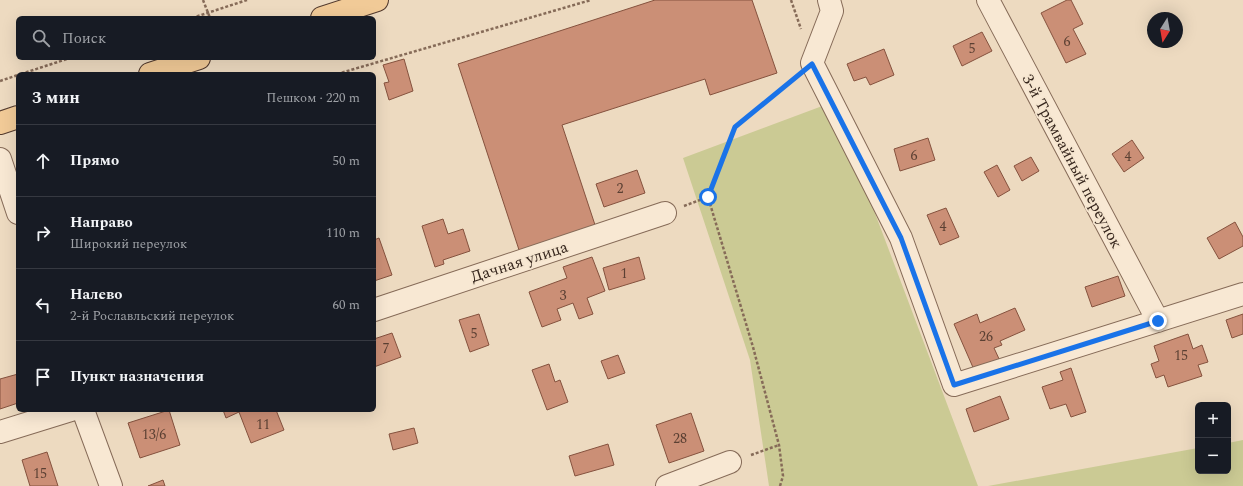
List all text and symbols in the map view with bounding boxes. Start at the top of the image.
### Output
north arrow [1147,12,1183,48]
search box [16,16,376,60]
icon: search [30,27,52,49]
text: Поиск [62,27,106,50]
house number: 6 [1064,31,1071,52]
house number: 5 [969,38,976,59]
street label: 3-й Трамвайный переулок [1016,70,1128,253]
text: 3 мин [32,85,80,111]
text: Пешком · 220 m [266,88,360,108]
house number: 6 [911,145,918,166]
house number: 4 [1125,146,1132,167]
text: Прямо [70,149,119,172]
icon: ahead [32,150,54,172]
text: 50 m [333,151,360,171]
house number: 2 [617,178,624,199]
route start [699,188,717,206]
text: Направо [70,211,133,234]
house number: 4 [940,216,947,237]
icon: right [32,222,54,244]
text: 110 m [326,223,360,243]
text: Широкий переулок [70,234,187,254]
street label: Дачная улица [468,235,571,289]
house number: 1 [621,263,628,284]
text: Налево [70,283,123,306]
house number: 3 [560,285,567,306]
icon: left [32,294,54,316]
text: 60 m [333,295,360,315]
text: 2-й Рославльский переулок [70,306,234,326]
route end [1149,312,1167,330]
house number: 5 [471,323,478,344]
house number: 26 [979,326,993,347]
house number: 7 [383,338,390,359]
house number: 15 [1174,345,1188,366]
text: Пункт назначения [70,365,204,388]
icon: arrive [32,366,54,388]
map controls [1195,402,1231,474]
button: + [1195,402,1231,438]
house number: 11 [256,414,270,435]
house number: 13/6 [142,424,166,445]
house number: 28 [673,428,687,449]
button: − [1195,438,1231,474]
house number: 15 [33,463,47,484]

